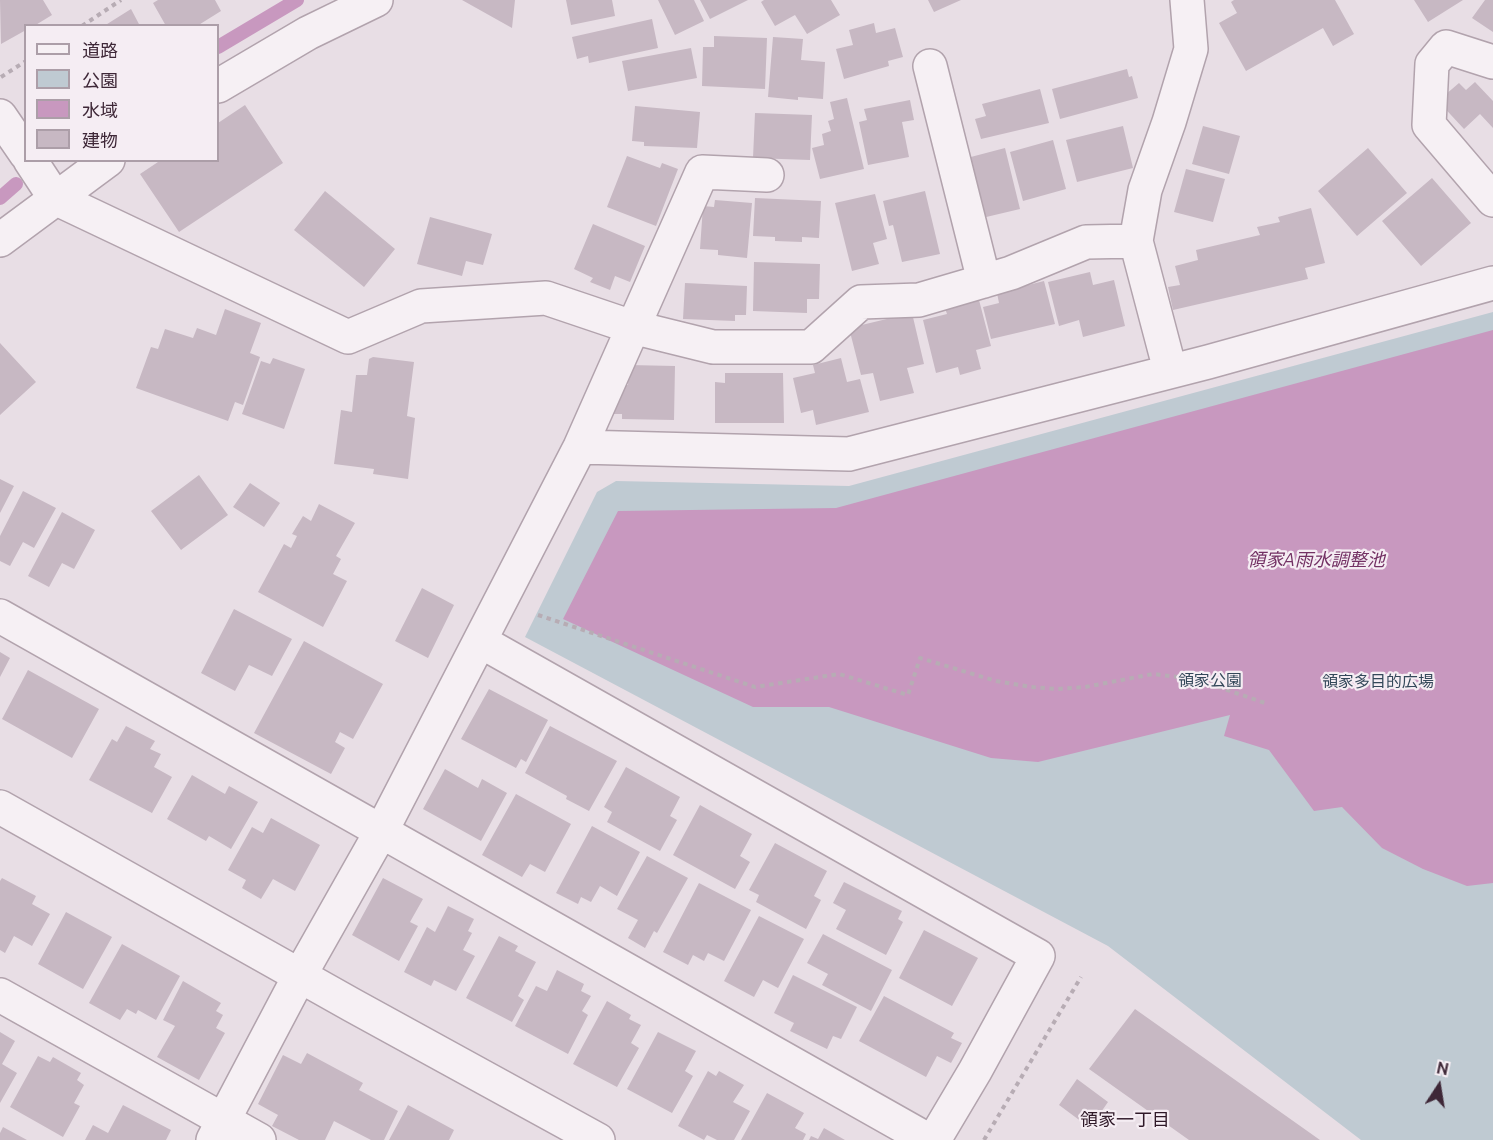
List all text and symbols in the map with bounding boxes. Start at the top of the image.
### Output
legend [24,24,219,162]
text: 道路 [82,40,118,60]
text: 公園 [82,70,118,90]
text: 水域 [82,100,118,120]
text: 建物 [82,130,118,150]
water label: 領家A雨水調整池 [1247,549,1385,571]
park label: 領家公園 [1178,671,1242,691]
park label: 領家多目的広場 [1322,672,1434,692]
north arrow [1409,1056,1469,1116]
text: N [1435,1058,1450,1078]
district label: 領家一丁目 [1080,1109,1170,1131]

